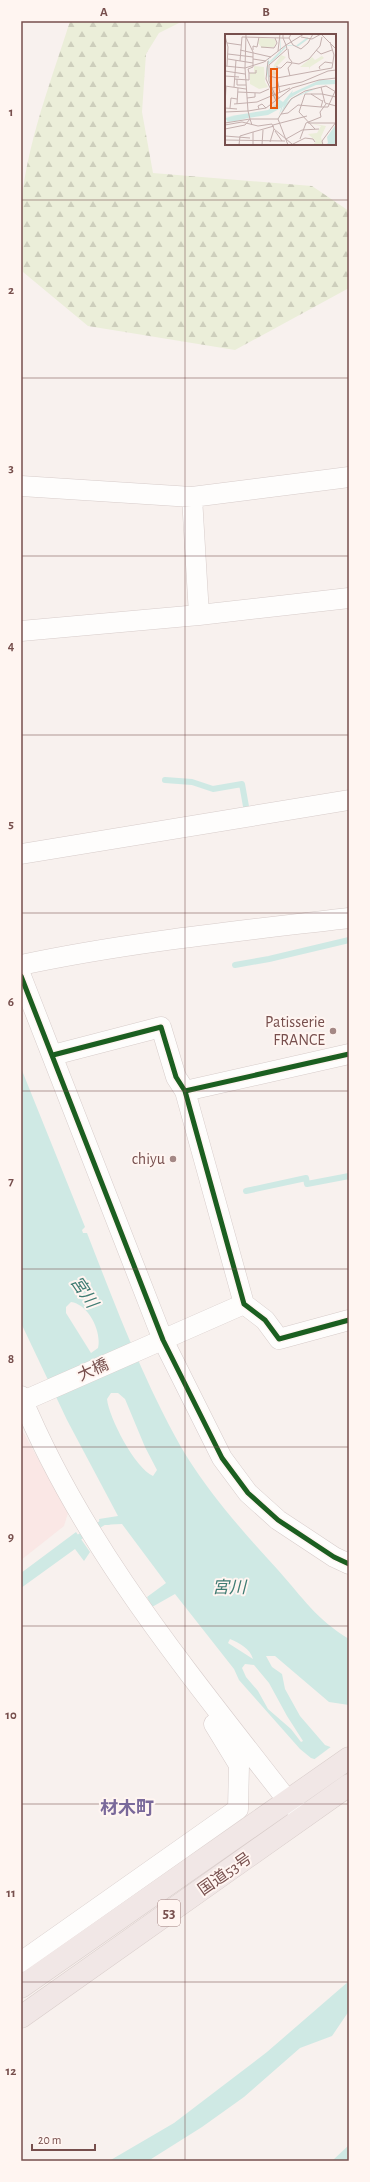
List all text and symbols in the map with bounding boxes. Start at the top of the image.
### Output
text: A [100,6,108,19]
text: B [262,6,270,19]
inset map [225,34,336,145]
text: 1 [9,106,13,119]
text: 2 [8,284,14,297]
text: 3 [8,462,14,475]
text: 4 [8,640,15,653]
text: 5 [8,818,14,831]
text: 6 [8,996,14,1009]
place label: Patisserie FRANCE [265,1014,325,1048]
marker: Patisserie FRANCE [328,1026,338,1036]
place label: chiyu [132,1151,165,1168]
marker: chiyu [168,1154,178,1164]
text: 7 [8,1175,14,1188]
water label: 宮川 [67,1273,103,1313]
text: 8 [8,1353,14,1366]
street label: 大橋 [75,1355,111,1384]
text: 9 [8,1531,14,1544]
water label: 宮川 [212,1578,248,1596]
text: 10 [5,1709,17,1722]
district label: 材木町 [100,1798,154,1818]
street label: 国道53号 [195,1849,255,1898]
text: 11 [6,1887,16,1900]
road number: 53 [158,1900,180,1926]
text: 12 [6,2065,16,2078]
scale bar [32,2126,95,2152]
text: 20 m [38,2134,61,2146]

